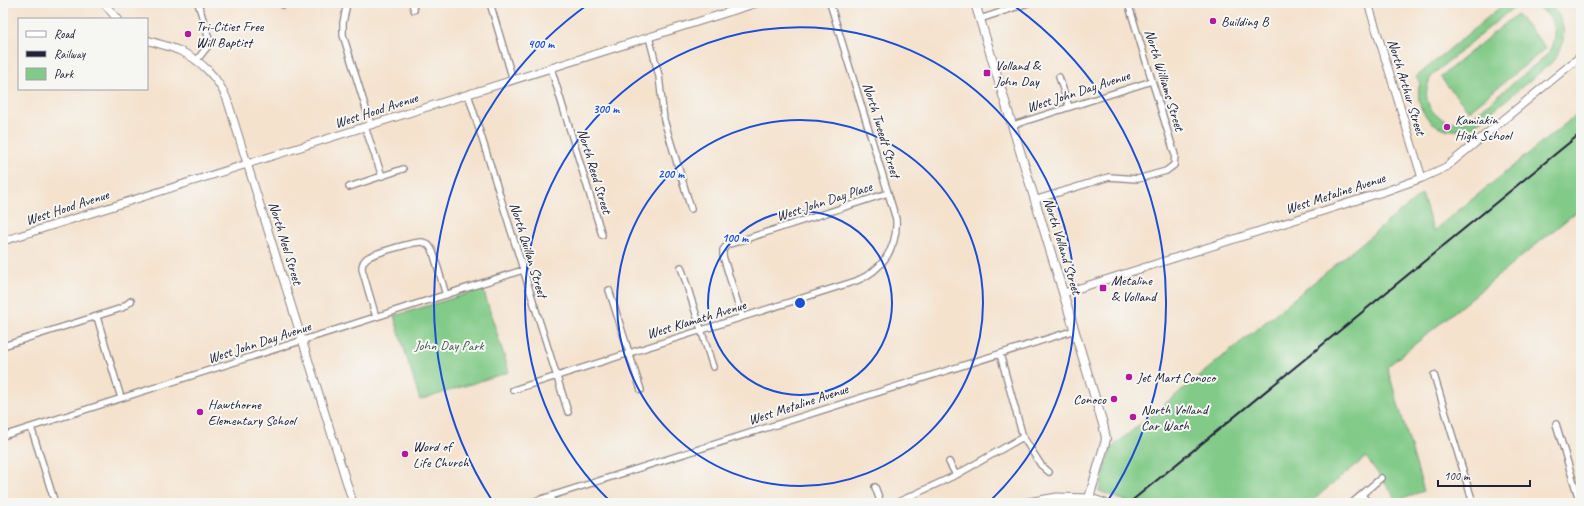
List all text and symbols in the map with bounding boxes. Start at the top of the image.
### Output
place label: Building B [1221,13,1270,30]
marker: Building B [1208,16,1218,26]
legend [18,18,148,90]
place label: Tri-Cities Free Will Baptist [196,18,265,51]
text: Road [54,26,76,42]
street label: North Williams Street [1141,27,1188,134]
marker: Tri-Cities Free Will Baptist [183,29,193,39]
text: 400 m [528,36,555,52]
street label: North Arthur Street [1384,37,1430,139]
text: Railway [54,46,86,62]
place label: Volland & John Day [994,57,1042,90]
text: Park [54,66,75,82]
street label: West John Day Avenue [1025,66,1133,116]
marker: Volland & John Day [982,68,992,78]
street label: North Tweedt Street [859,81,905,182]
street label: West Hood Avenue [332,89,421,132]
text: 300 m [593,101,620,117]
place label: Kamiakin High School [1455,111,1514,144]
marker: Kamiakin High School [1442,122,1452,132]
street label: North Reed Street [574,127,616,217]
text: 200 m [658,166,685,182]
street label: West Metaline Avenue [1283,169,1389,218]
street label: West John Day Place [774,178,875,225]
street label: West Hood Avenue [23,186,112,229]
street label: North Volland Street [1040,196,1086,298]
street label: North Neel Street [265,200,307,288]
street label: North Quillan Street [506,201,552,302]
text: 100 m [722,230,749,246]
place label: Metaline & Volland [1111,272,1158,305]
marker: Metaline & Volland [1098,283,1108,293]
street label: West Klamath Avenue [645,296,749,343]
centre of rings [793,296,807,310]
street label: West John Day Avenue [206,317,314,367]
park label: John Day Park [413,337,484,354]
place label: Jet Mart Conoco [1136,369,1217,386]
marker: Jet Mart Conoco [1124,372,1134,382]
street label: West Metaline Avenue [746,380,852,429]
place label: Conoco [1073,391,1107,408]
marker: Conoco [1109,394,1119,404]
place label: Hawthorne Elementary School [208,396,298,429]
place label: North Volland Car Wash [1141,401,1210,434]
marker: Hawthorne Elementary School [195,407,205,417]
marker: North Volland Car Wash [1128,412,1138,422]
place label: Word of Life Church [413,438,469,471]
marker: Word of Life Church [400,449,410,459]
scale bar [1438,462,1530,488]
text: 100 m [1444,468,1471,484]

